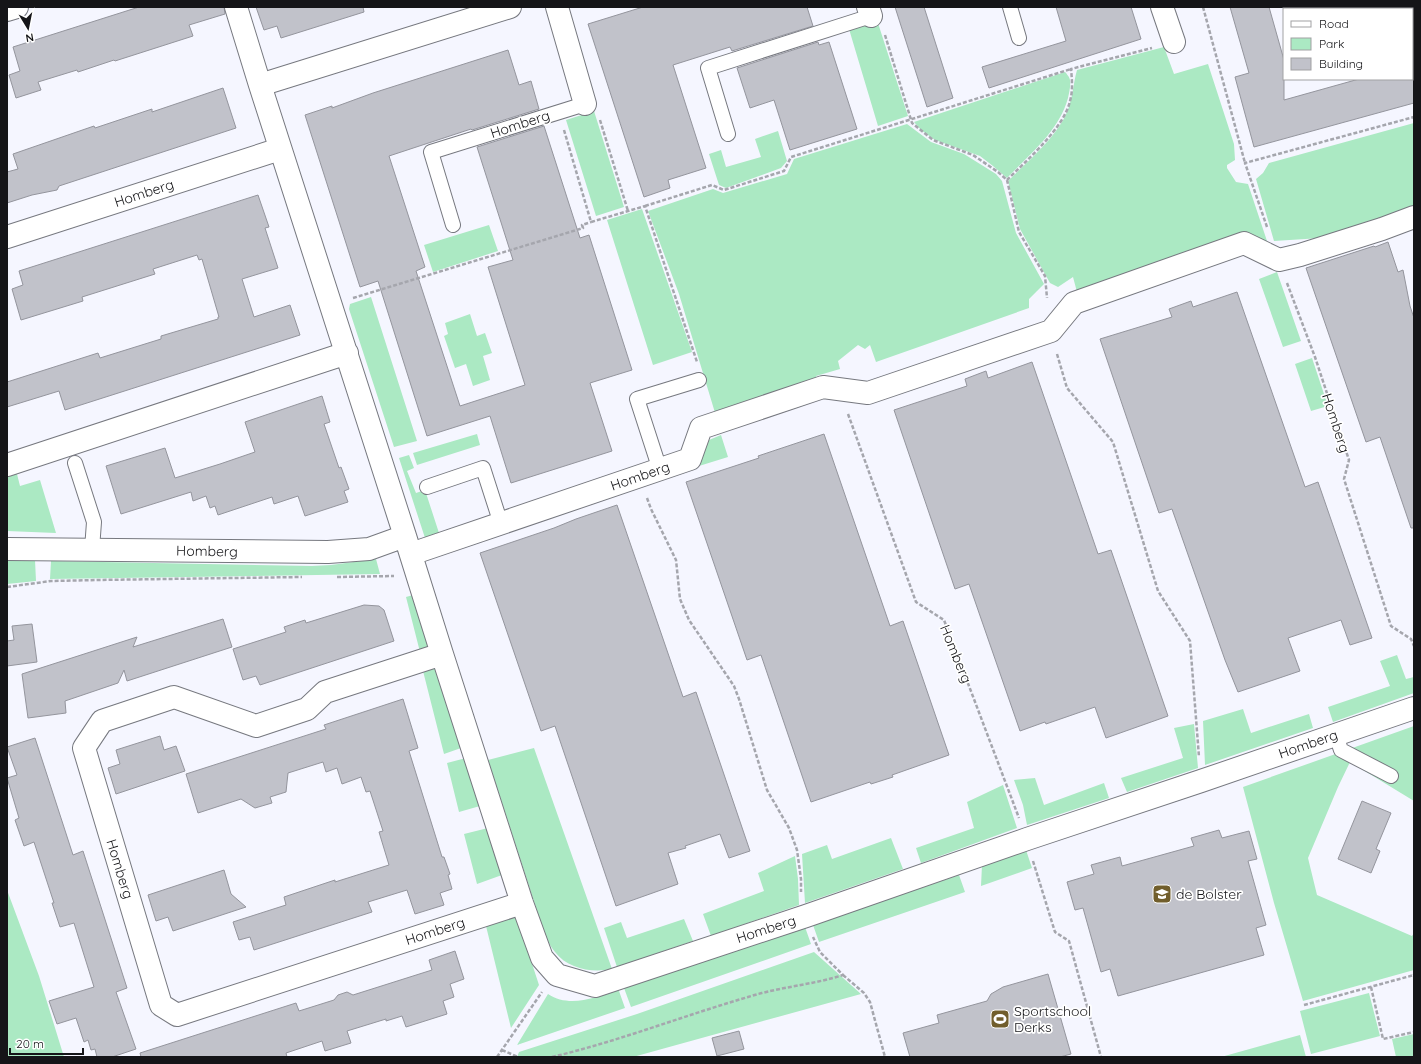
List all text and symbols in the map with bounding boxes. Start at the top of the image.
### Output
north arrow [8,8,48,48]
legend [1283,8,1413,80]
text: Road [1319,16,1349,31]
text: N [25,30,35,45]
text: Park [1319,36,1344,51]
text: Building [1319,56,1363,71]
street label: Homberg [488,106,552,142]
street label: Homberg [112,175,176,211]
street label: Homberg [1318,391,1354,455]
street label: Homberg [608,457,672,495]
street label: Homberg [176,541,238,561]
street label: Homberg [936,622,976,686]
street label: Homberg [1276,725,1340,763]
street label: Homberg [102,837,138,901]
school or university icon: de Bolster [1151,883,1173,905]
place label: de Bolster [1176,885,1242,903]
street label: Homberg [734,911,798,947]
street label: Homberg [403,913,467,949]
place label: Sportschool Derks [1014,1002,1091,1036]
sports icon: Sportschool Derks [989,1008,1011,1030]
scale bar [10,1030,83,1056]
text: 20 m [16,1036,44,1051]

